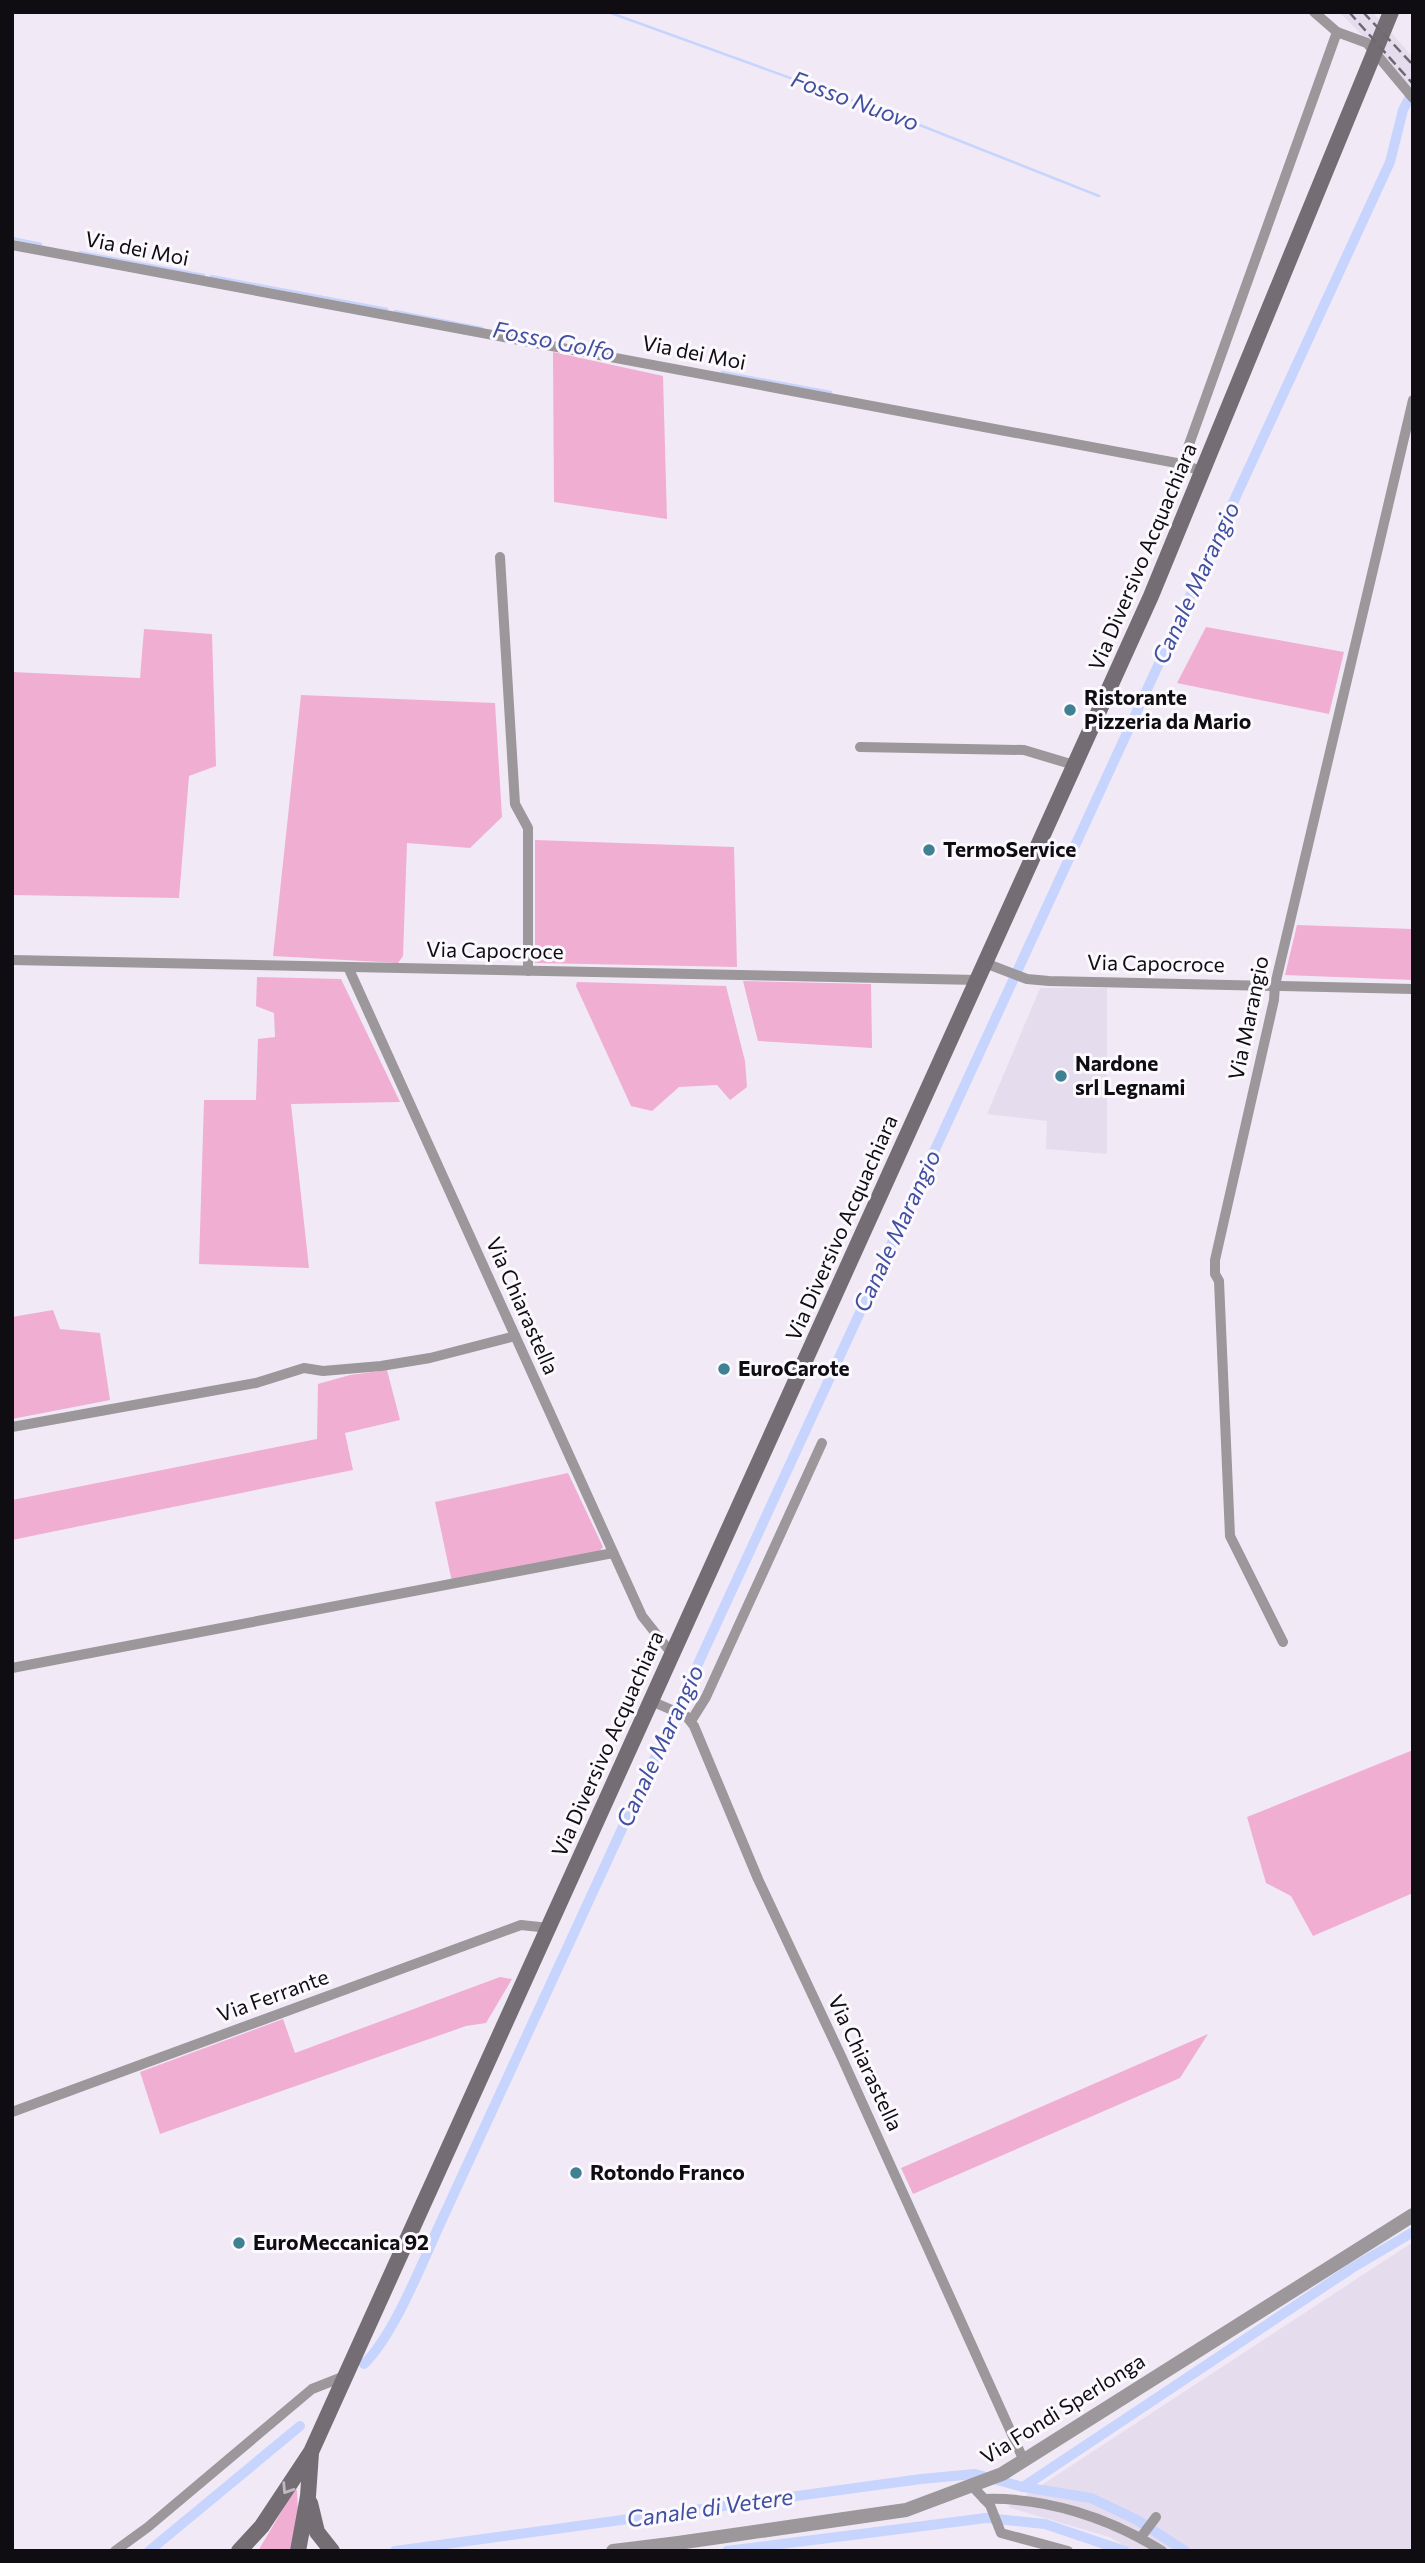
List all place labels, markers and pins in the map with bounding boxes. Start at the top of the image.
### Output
place label: Ristorante Pizzeria da Mario [1084,684,1251,733]
marker: Ristorante Pizzeria da Mario [1062,702,1078,718]
place label: TermoService [943,836,1076,861]
marker: TermoService [921,842,937,858]
place label: Nardone srl Legnami [1075,1050,1185,1099]
marker: Nardone srl Legnami [1053,1068,1069,1084]
place label: EuroCarote [738,1355,850,1380]
marker: EuroCarote [716,1361,732,1377]
place label: Rotondo Franco [590,2159,745,2184]
marker: Rotondo Franco [568,2165,584,2181]
place label: EuroMeccanica 92 [253,2229,429,2254]
marker: EuroMeccanica 92 [231,2235,247,2251]

